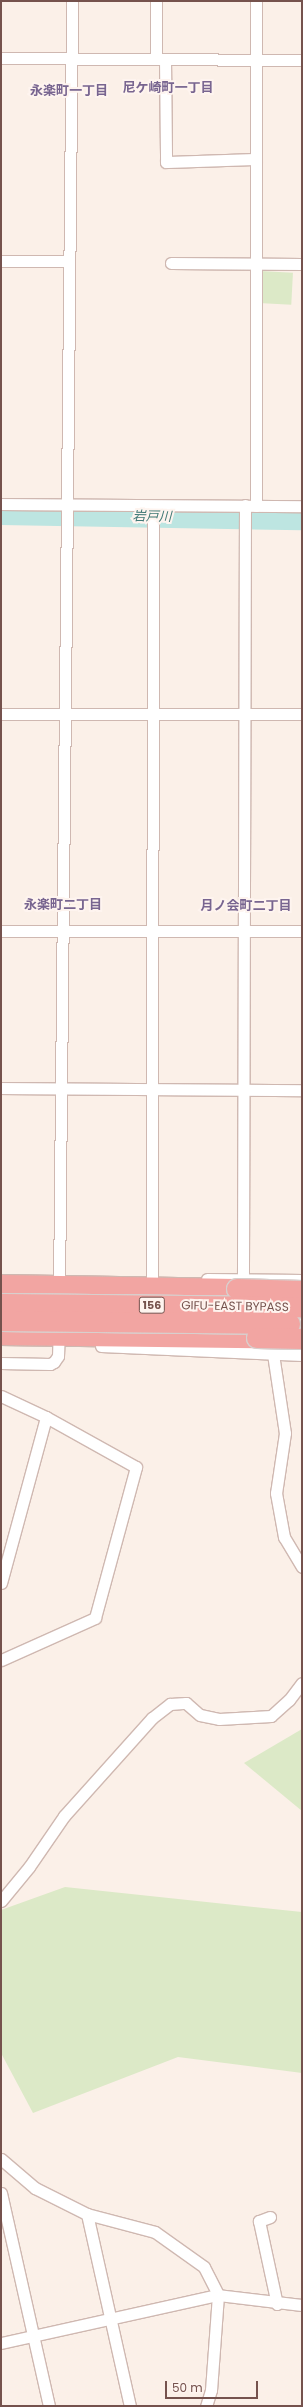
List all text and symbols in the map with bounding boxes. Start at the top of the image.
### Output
district label: 尼ケ崎町一丁目 [123,80,213,96]
district label: 永楽町一丁目 [30,83,108,99]
water label: 岩戸川 [132,509,172,525]
district label: 永楽町二丁目 [24,897,102,913]
district label: 月ノ会町二丁目 [201,898,291,914]
road number: 156 [138,1296,166,1314]
street label: GIFU-EAST BYPASS [181,1298,289,1314]
scale bar [167,2373,260,2399]
text: 50 m [172,2379,203,2396]

